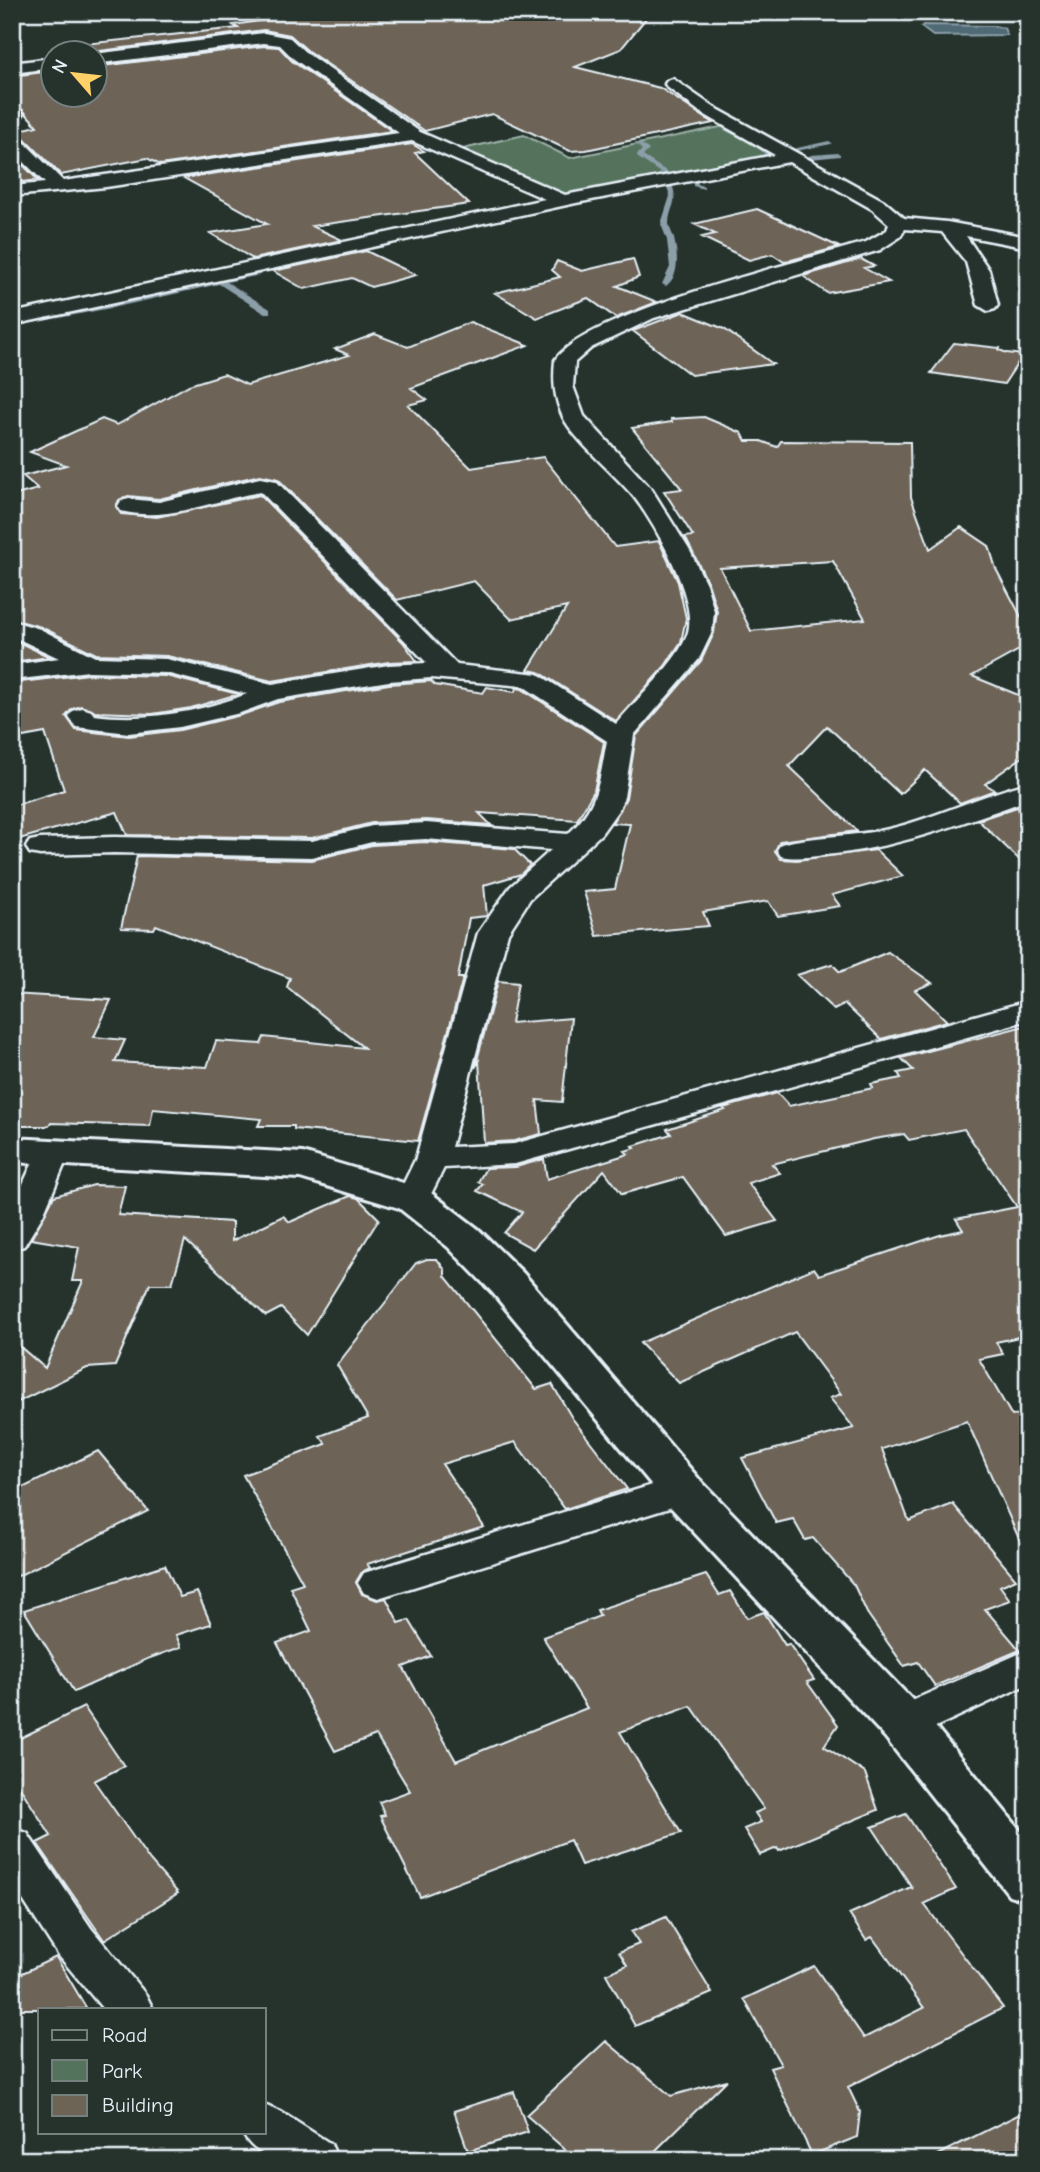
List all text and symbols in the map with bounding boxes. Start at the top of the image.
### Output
north arrow [38,38,108,108]
text: N [47,56,72,77]
legend [38,2008,266,2134]
text: Road [102,2023,147,2047]
text: Park [102,2059,142,2083]
text: Building [102,2093,174,2117]

